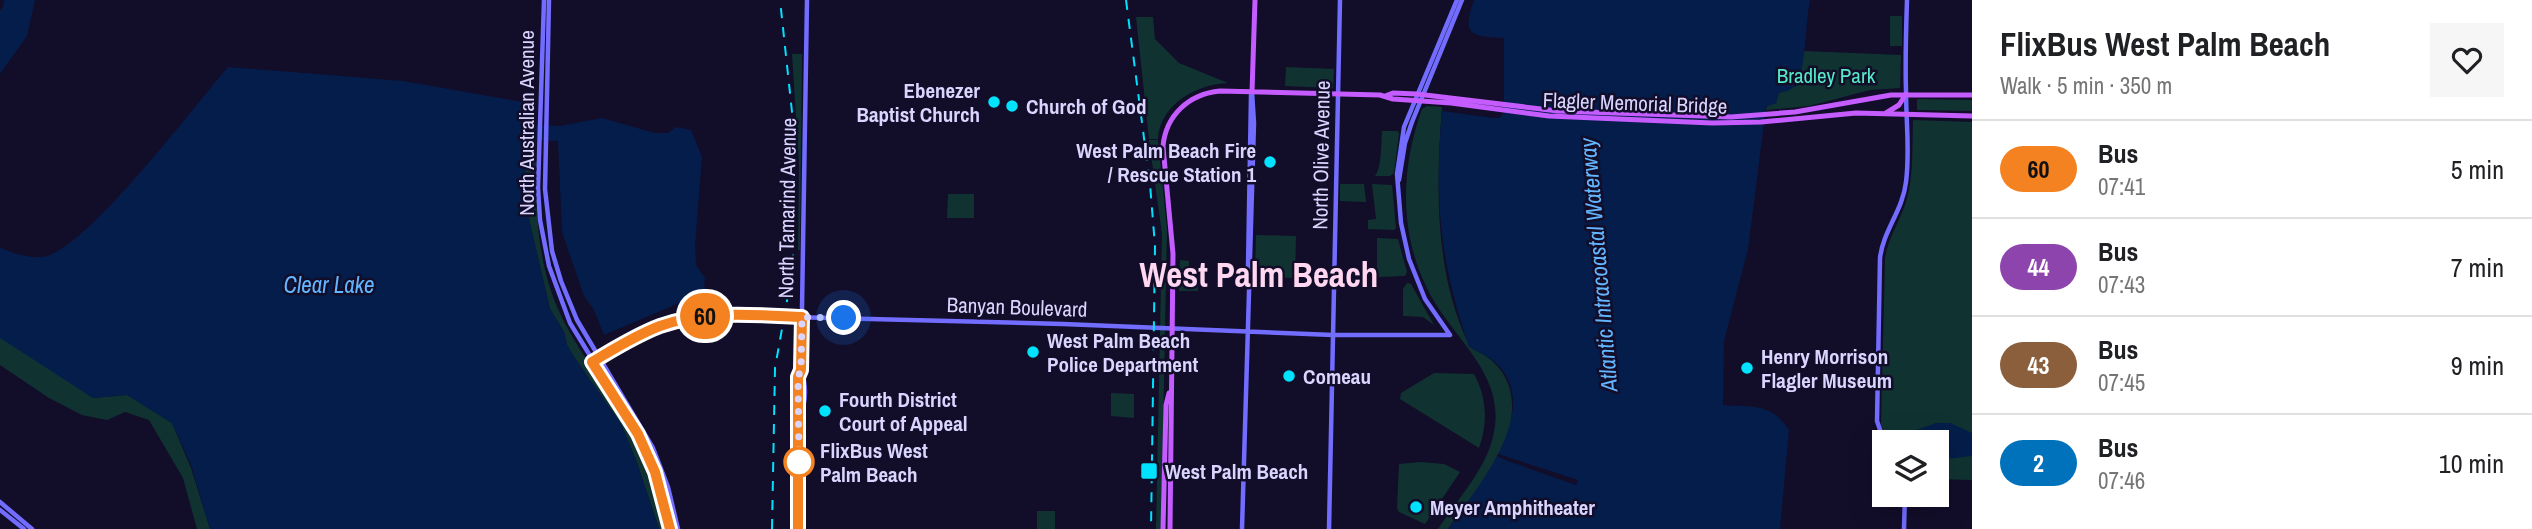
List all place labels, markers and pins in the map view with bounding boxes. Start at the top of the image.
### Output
place label: Ebenezer Baptist Church [857,76,980,129]
place label: Church of God [1026,92,1147,121]
marker: Ebenezer Baptist Church [986,94,1002,110]
marker: Church of God [1004,98,1020,114]
place label: West Palm Beach Fire / Rescue Station 1 [1076,136,1256,189]
marker: West Palm Beach Fire / Rescue Station 1 [1262,154,1278,170]
place label: West Palm Beach Police Department [1047,326,1198,379]
place label: Henry Morrison Flagler Museum [1761,342,1892,395]
marker: West Palm Beach Police Department [1025,344,1041,360]
marker: Henry Morrison Flagler Museum [1739,360,1755,376]
place label: Comeau [1303,362,1371,391]
marker: Comeau [1281,368,1297,384]
place label: Fourth District Court of Appeal [839,385,968,438]
marker: Fourth District Court of Appeal [817,403,833,419]
place label: FlixBus West Palm Beach [820,436,928,489]
marker: FlixBus West Palm Beach [784,447,814,477]
place label: West Palm Beach [1165,457,1308,486]
marker: West Palm Beach [1139,461,1159,481]
place label: Meyer Amphitheater [1430,493,1595,522]
marker: Meyer Amphitheater [1408,499,1424,515]

